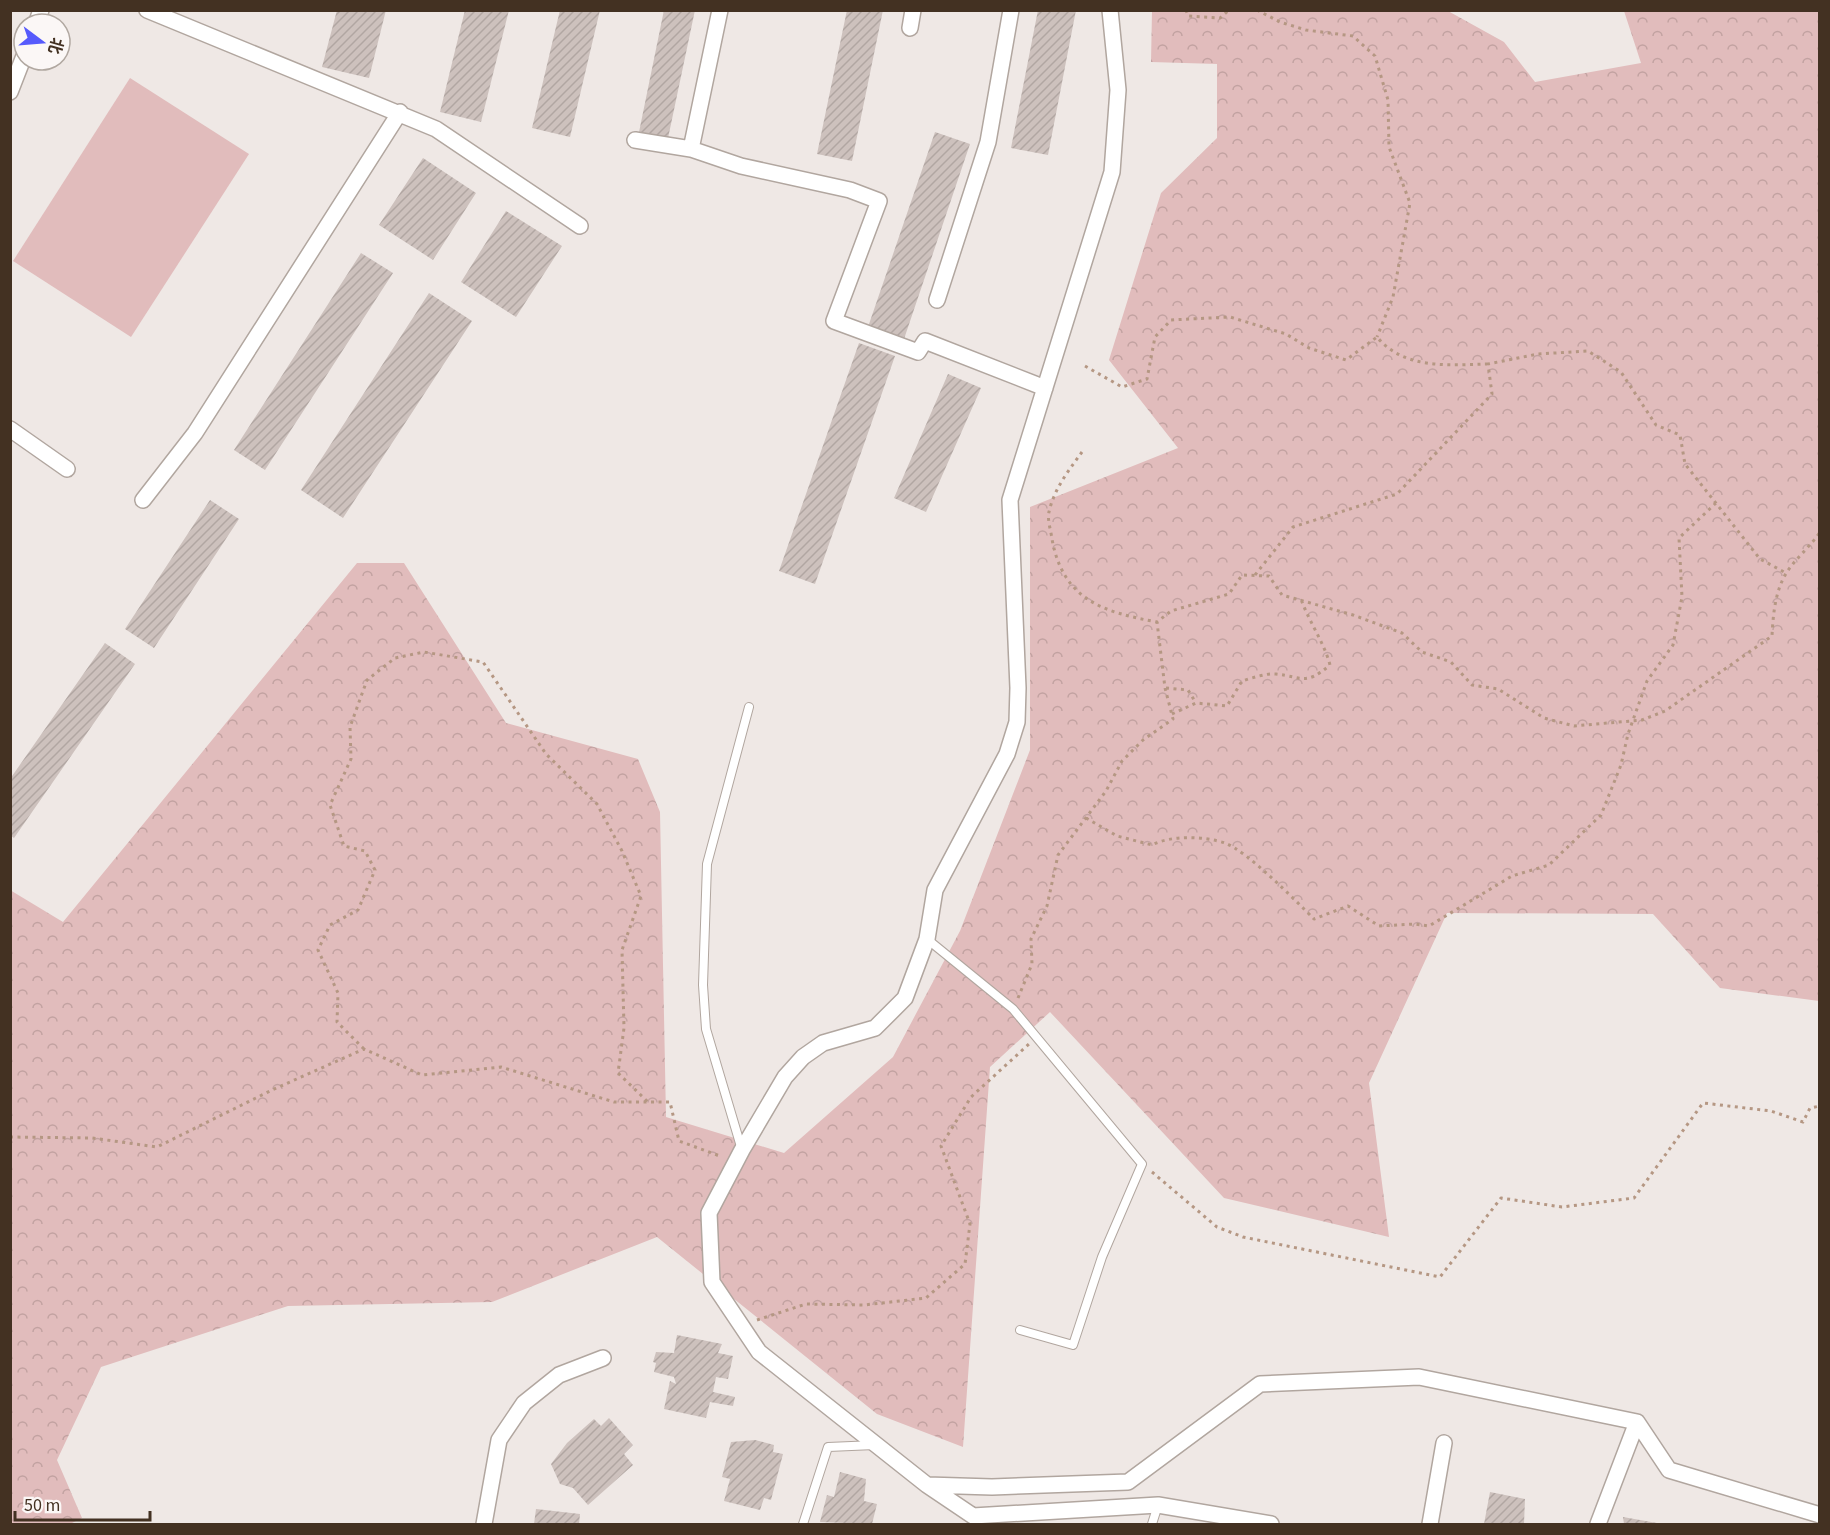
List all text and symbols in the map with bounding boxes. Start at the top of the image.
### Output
north arrow [12,12,72,72]
text: 北 [43,35,68,57]
scale bar [15,1484,150,1522]
text: 50 m [24,1493,60,1518]

